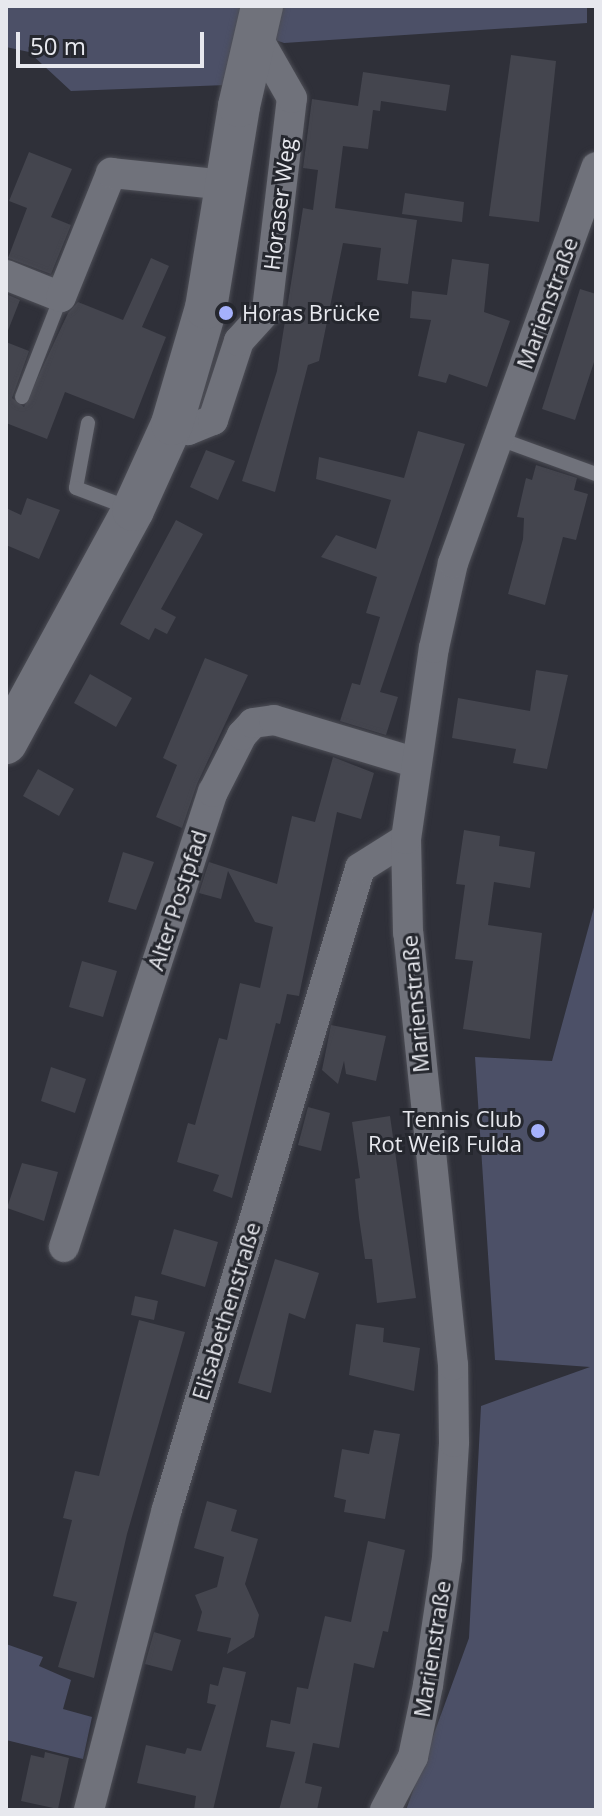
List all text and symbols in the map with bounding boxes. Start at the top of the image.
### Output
scale bar [20,16,208,66]
text: 50 m [30,29,86,62]
street label: Horaser Weg [258,136,300,272]
street label: Marienstraße [511,234,583,372]
place label: Horas Brücke [242,300,380,326]
marker: Horas Brücke [217,304,235,322]
street label: Alter Postpfad [142,827,212,973]
street label: Marienstraße [396,934,434,1074]
place label: Tennis Club Rot Weiß Fulda [368,1105,522,1156]
marker: Tennis Club Rot Weiß Fulda [529,1122,547,1140]
street label: Elisabethenstraße [186,1219,266,1403]
street label: Marienstraße [408,1579,456,1719]

